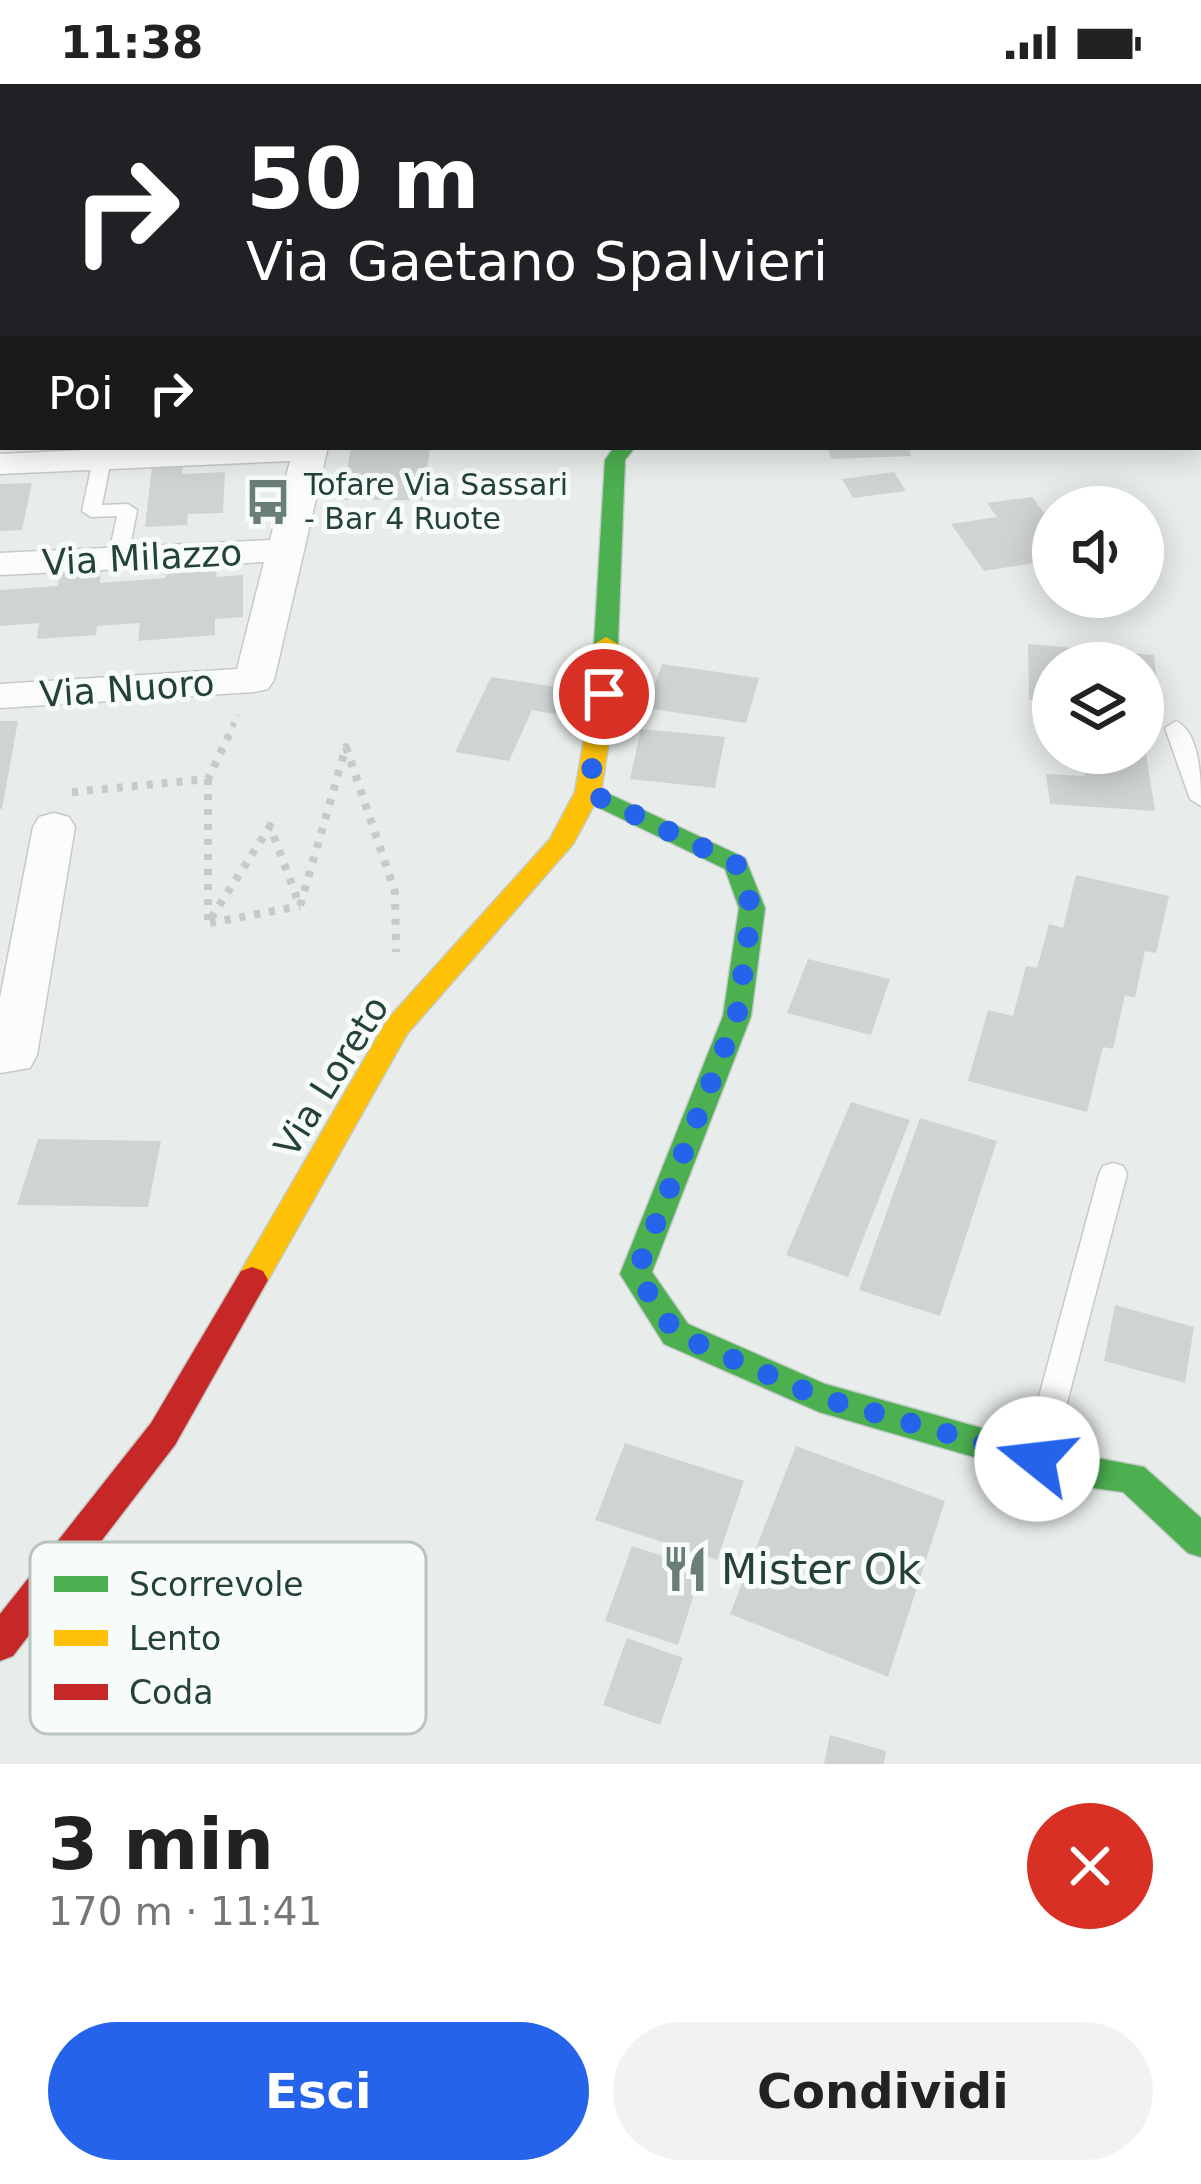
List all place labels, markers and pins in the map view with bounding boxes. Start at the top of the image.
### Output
place label: Tofare Via Sassari - Bar 4 Ruote [303,467,568,536]
bus stop icon: Tofare Via Sassari - Bar 4 Ruote [243,477,293,527]
pin [553,643,655,745]
restaurant icon: Mister Ok [660,1544,710,1594]
place label: Mister Ok [721,1545,922,1594]

